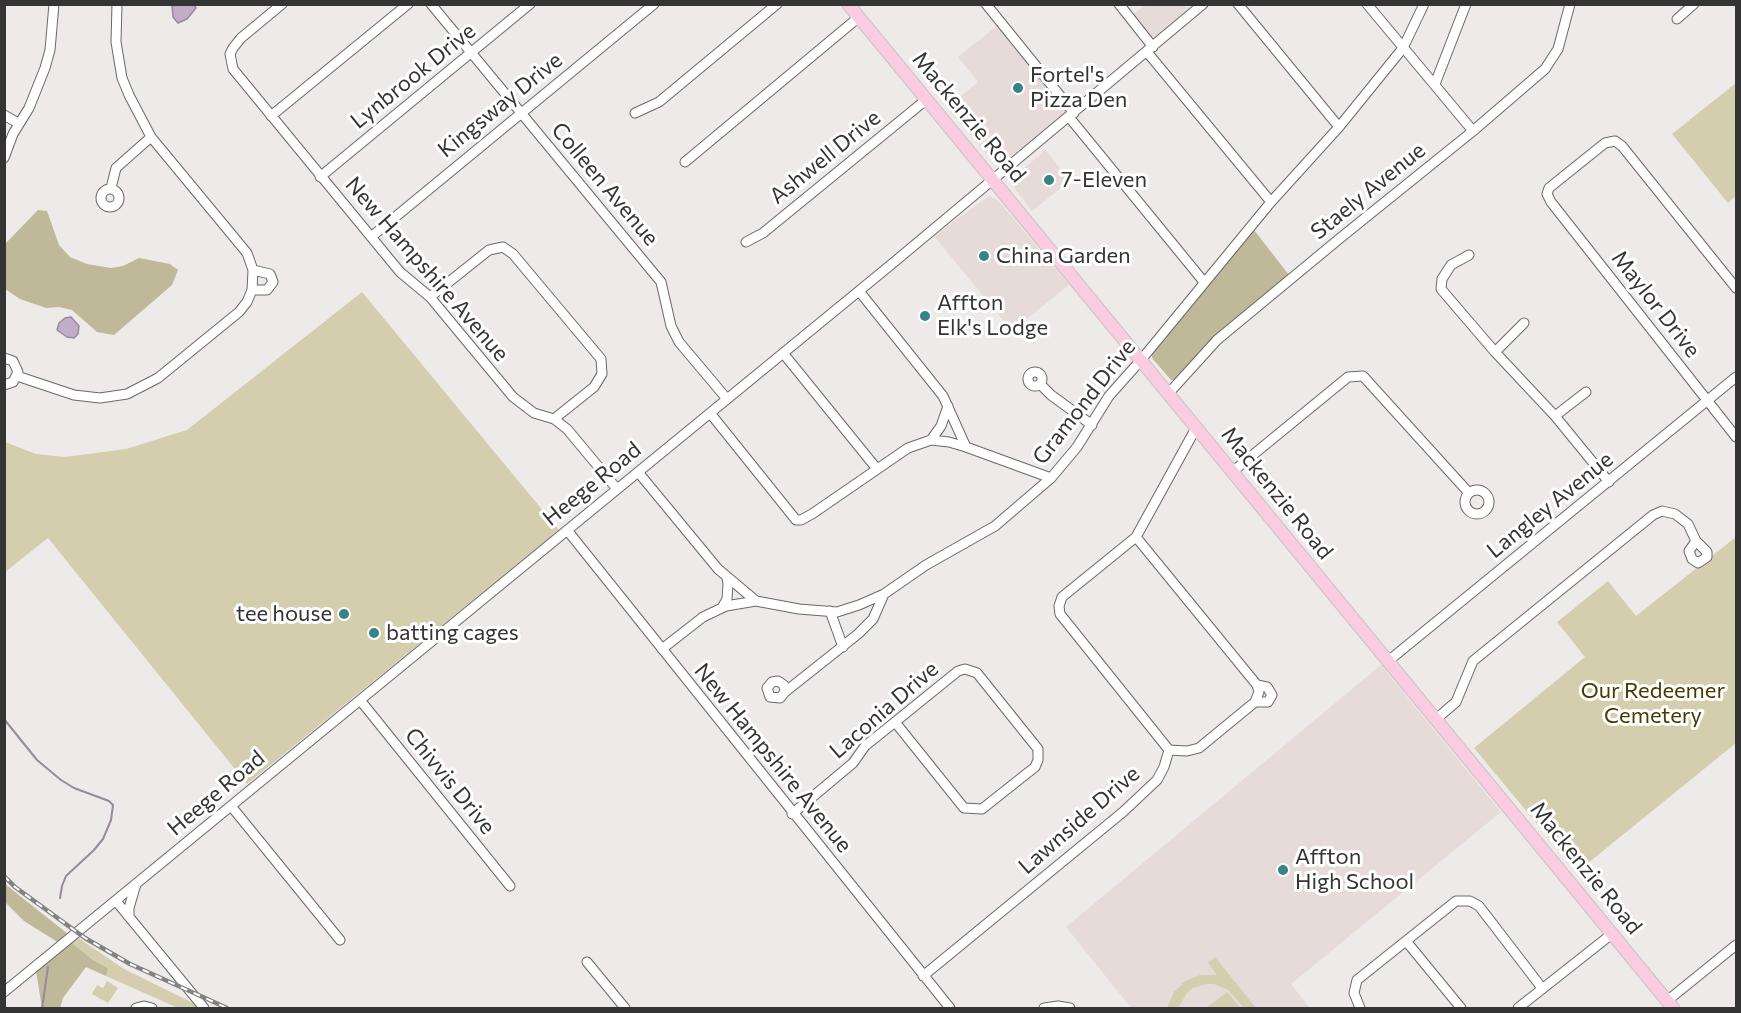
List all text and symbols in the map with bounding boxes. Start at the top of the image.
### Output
street label: Lynbrook Drive [345,18,481,134]
street label: Mackenzie Road [907,46,1031,188]
street label: Kingsway Drive [433,47,567,163]
place label: Fortel's Pizza Den [1030,62,1127,113]
marker: Fortel's Pizza Den [1011,81,1025,95]
street label: Ashwell Drive [764,104,886,210]
street label: Colleen Avenue [546,117,664,251]
street label: Staely Avenue [1306,137,1430,245]
place label: 7-Eleven [1061,167,1147,193]
street label: New Hampshire Avenue [340,171,514,367]
marker: 7-Eleven [1042,173,1056,187]
place label: China Garden [996,243,1131,269]
street label: Maylor Drive [1606,245,1706,363]
marker: China Garden [977,249,991,263]
place label: Affton Elk's Lodge [937,290,1048,342]
marker: Affton Elk's Lodge [918,309,932,323]
street label: Gramond Drive [1027,334,1141,470]
street label: Mackenzie Road [1216,421,1338,565]
street label: Heege Road [538,436,646,532]
street label: Langley Avenue [1482,446,1618,564]
place label: tee house [236,601,332,627]
marker: tee house [337,607,351,621]
place label: batting cages [386,620,519,646]
marker: batting cages [367,626,381,640]
street label: Laconia Drive [824,656,944,764]
street label: New Hampshire Avenue [689,658,857,858]
park label: Our Redeemer Cemetery [1581,678,1725,730]
street label: Chivvis Drive [399,723,501,839]
street label: Heege Road [162,745,270,841]
street label: Lawnside Drive [1013,760,1145,880]
street label: Mackenzie Road [1525,796,1647,940]
place label: Affton High School [1295,844,1414,896]
marker: Affton High School [1276,863,1290,877]

